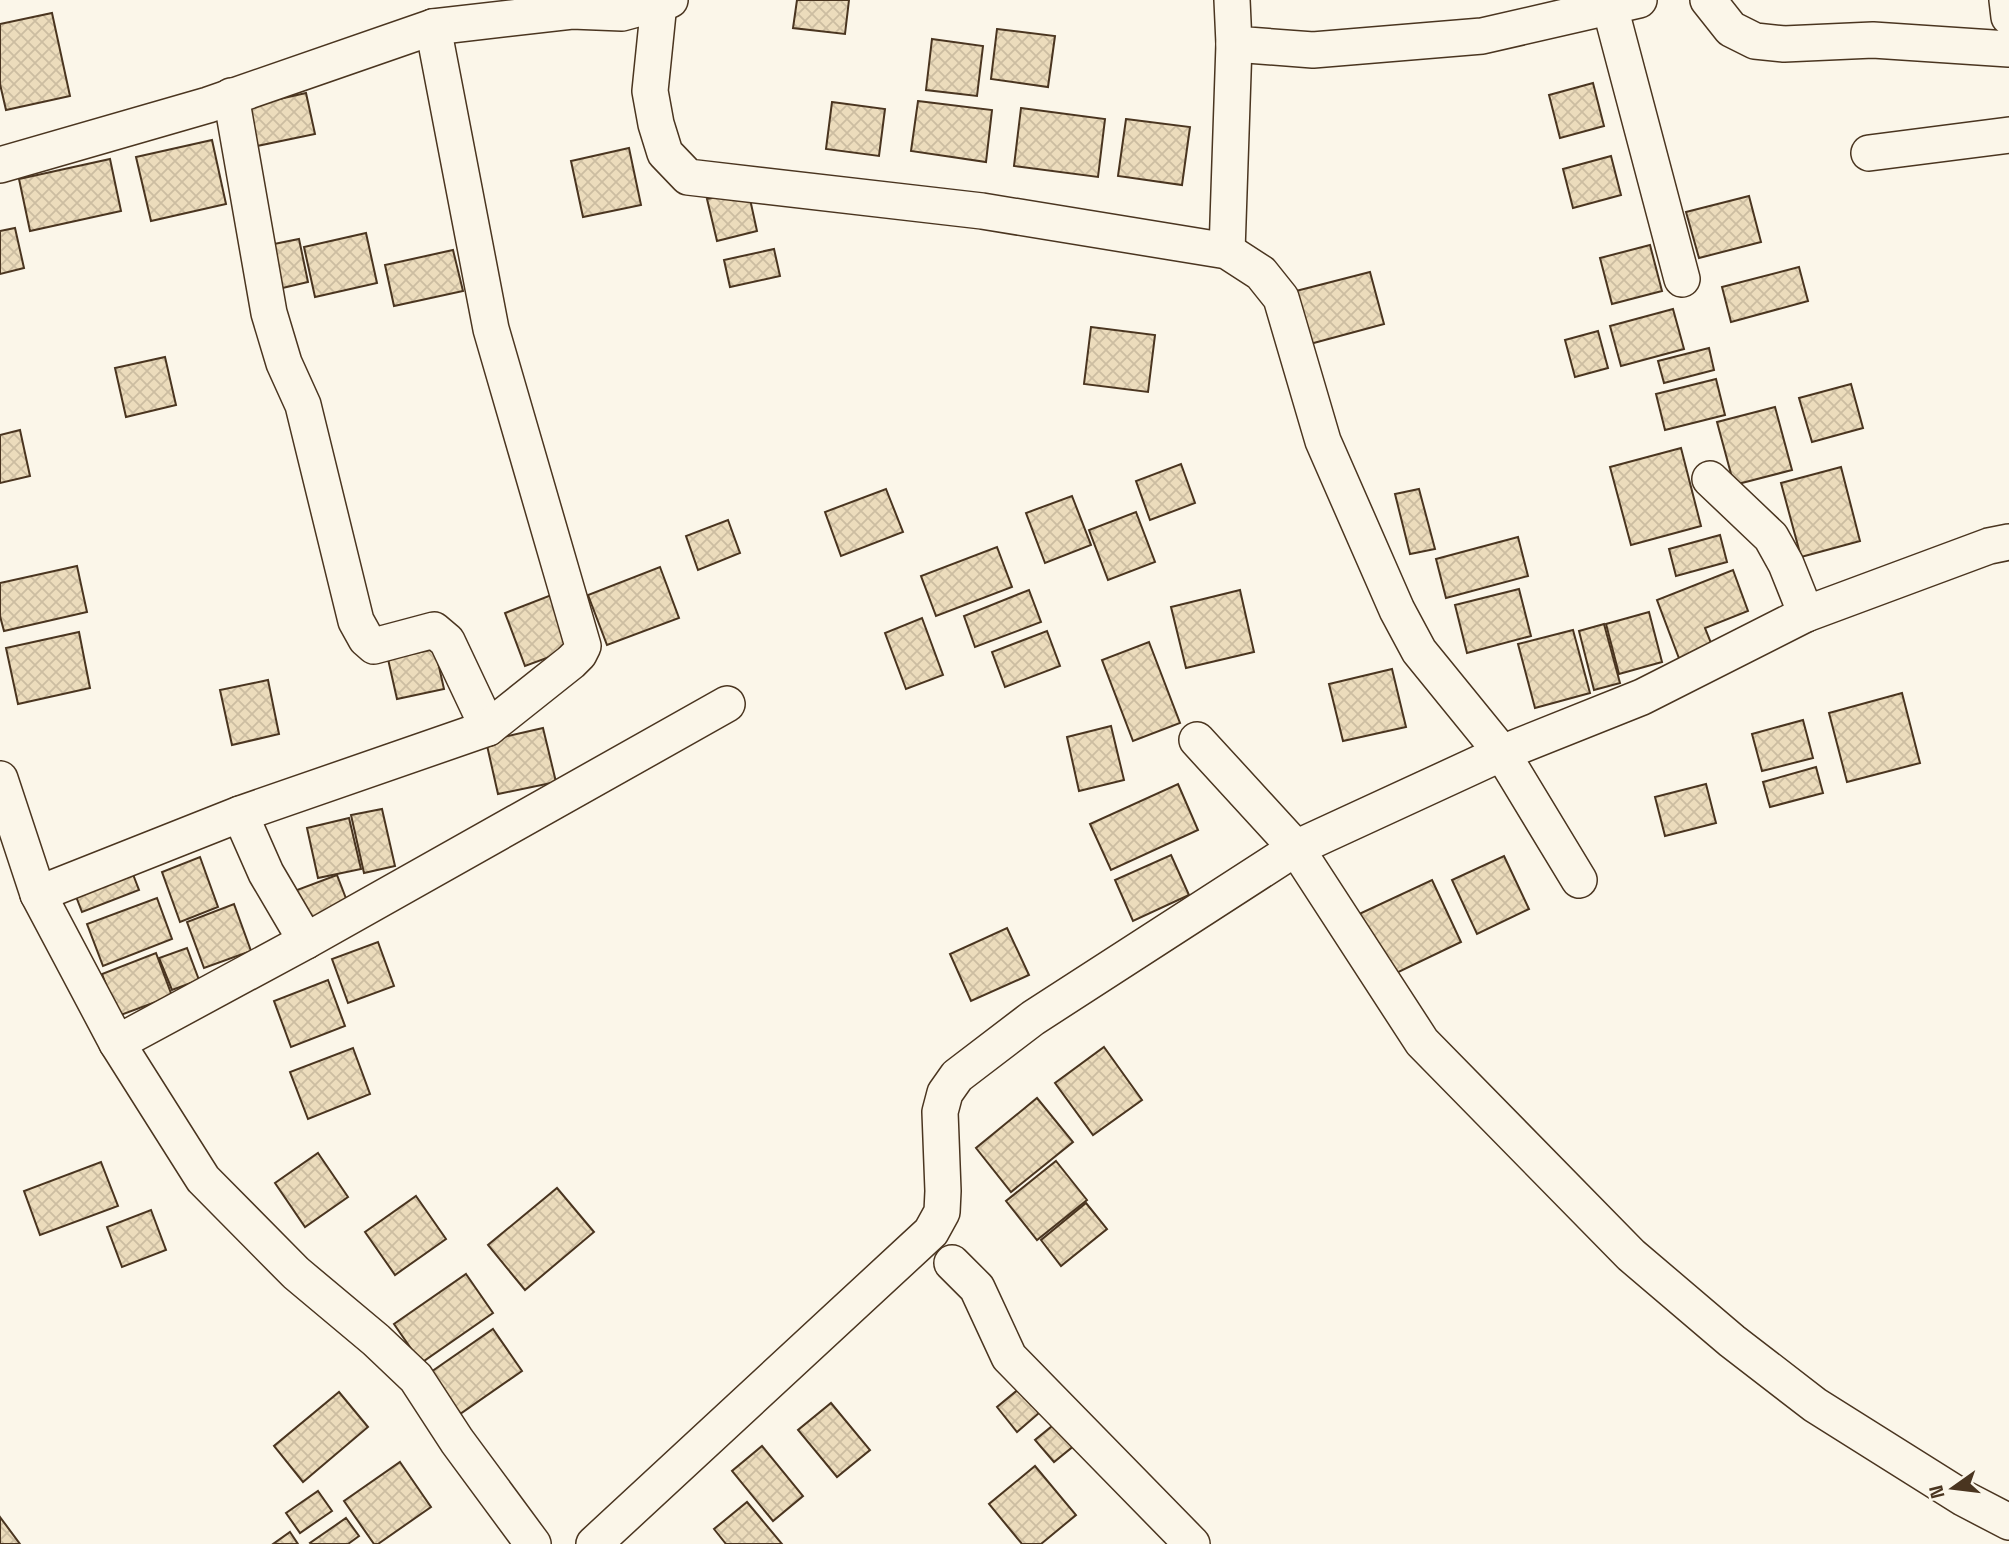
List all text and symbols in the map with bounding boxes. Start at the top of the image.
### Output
north arrow [1918,1453,1988,1523]
text: N [1923,1483,1951,1501]

